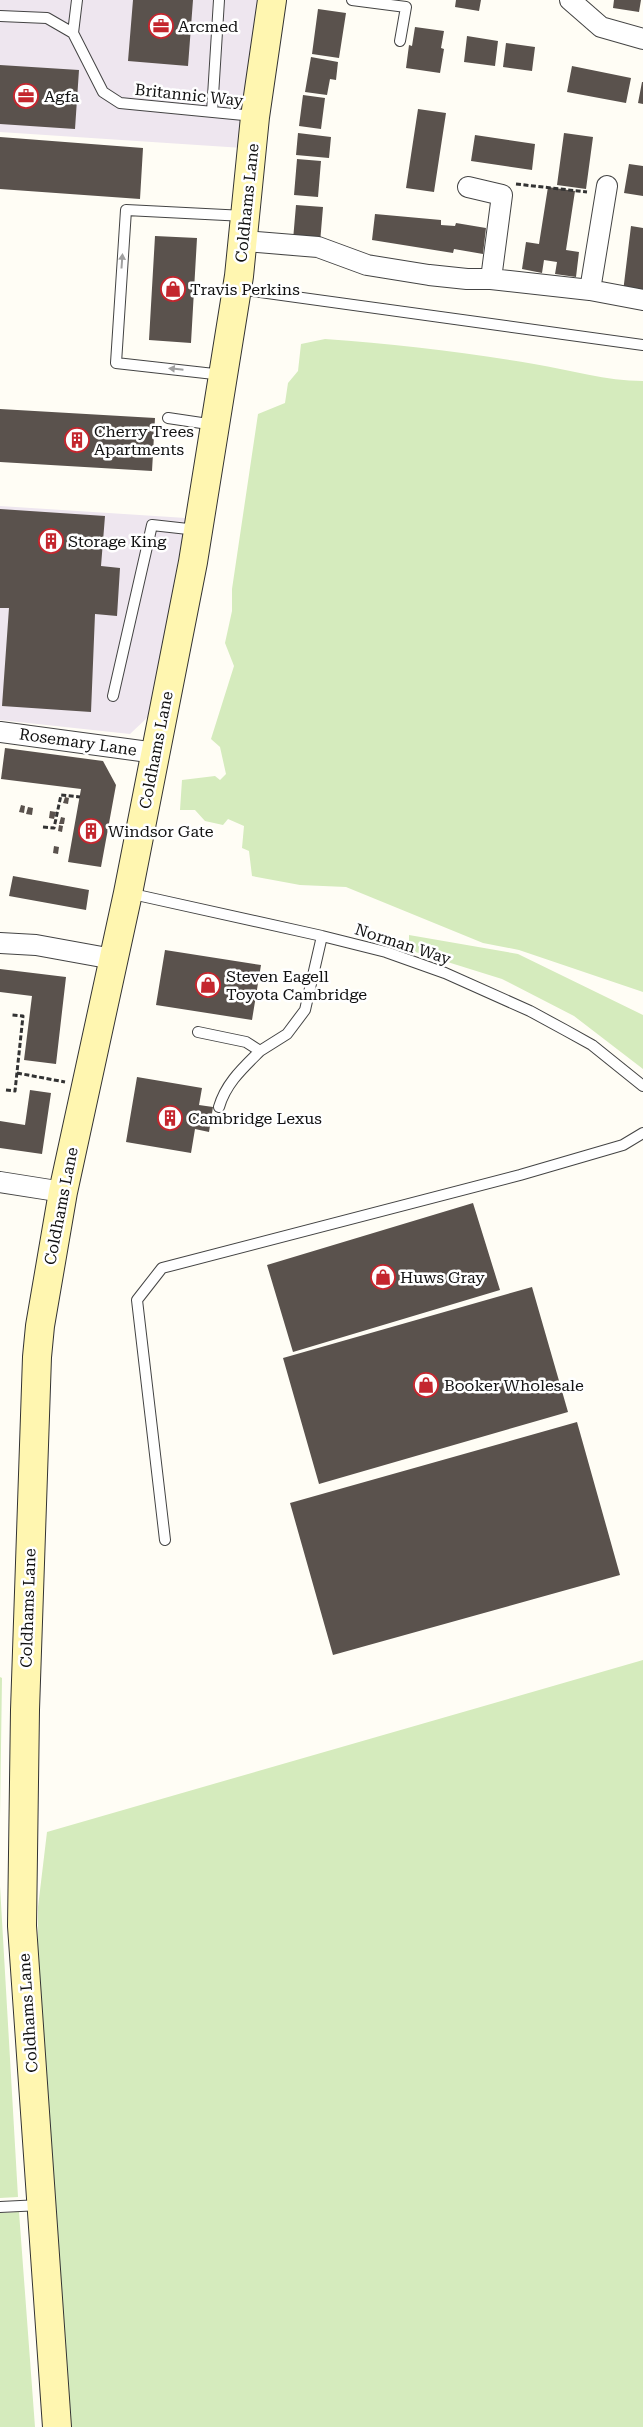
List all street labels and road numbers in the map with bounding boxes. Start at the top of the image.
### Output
street label: Britannic Way [134,80,245,110]
street label: Coldhams Lane [231,142,263,264]
street label: Coldhams Lane [135,689,177,811]
street label: Rosemary Lane [18,724,138,760]
street label: Norman Way [353,920,454,969]
street label: Coldhams Lane [40,1145,82,1267]
street label: Coldhams Lane [16,1548,40,1668]
street label: Coldhams Lane [14,1952,42,2073]

